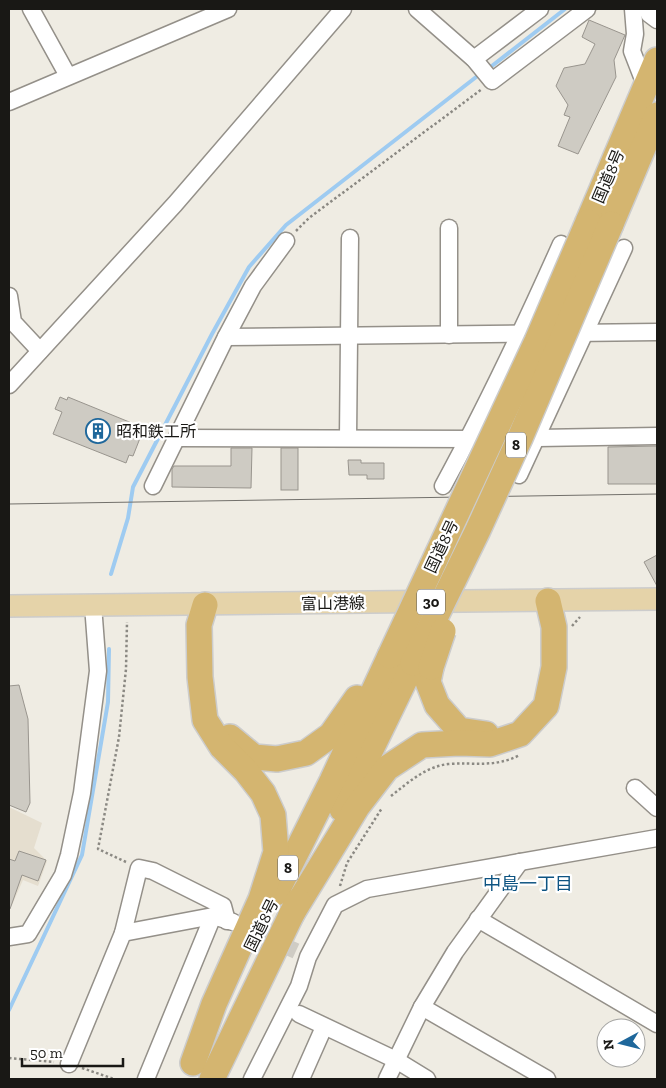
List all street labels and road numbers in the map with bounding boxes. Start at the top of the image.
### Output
street label: 国道8号 [589,146,628,206]
road number: 8 [506,432,526,458]
street label: 国道8号 [421,517,462,576]
road number: 30 [417,590,445,614]
street label: 富山港線 [301,593,365,614]
road number: 8 [278,856,298,880]
street label: 国道8号 [241,896,282,955]

